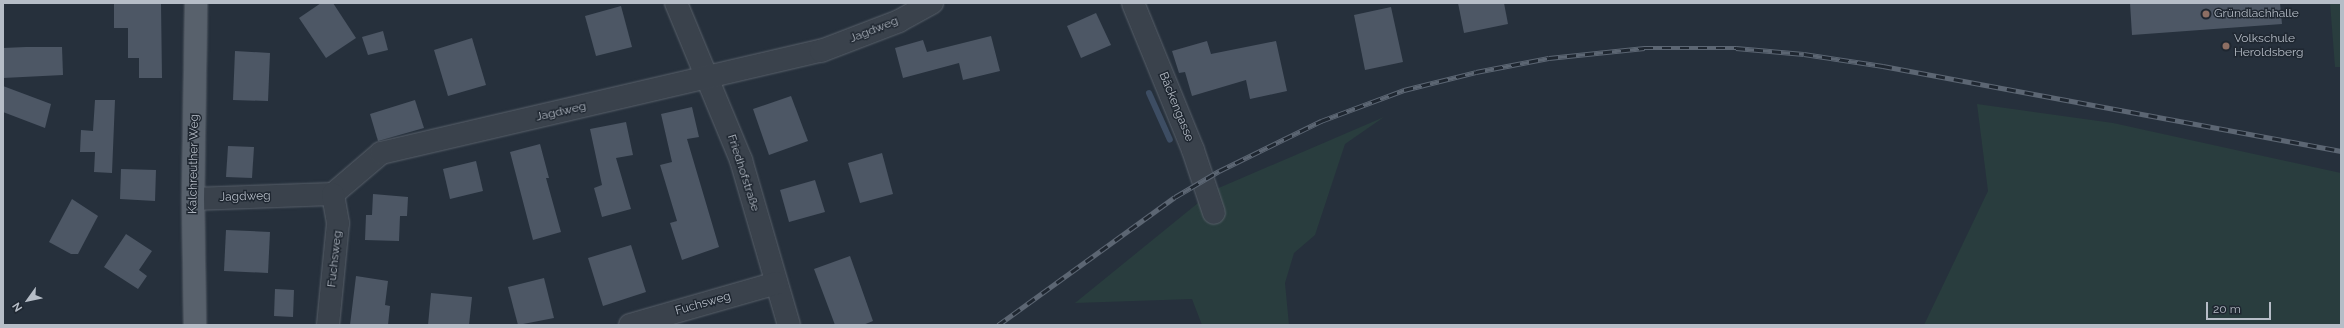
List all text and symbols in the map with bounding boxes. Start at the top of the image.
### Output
place label: Gründlachhalle [2214,7,2299,21]
marker: Gründlachhalle [2201,9,2211,19]
street label: Jagdweg [848,14,900,46]
place label: Volkschule Heroldsberg [2234,32,2303,60]
marker: Volkschule Heroldsberg [2221,41,2231,51]
street label: Bäckengasse [1156,70,1196,144]
street label: Jagdweg [534,99,588,125]
street label: Kalchreuther Weg [186,113,202,215]
street label: Friedhofstraße [724,133,762,213]
street label: Jagdweg [219,189,271,205]
street label: Fuchsweg [325,230,345,288]
north arrow [8,280,48,320]
street label: Fuchsweg [674,289,732,319]
scale bar [2208,294,2273,320]
text: N [10,300,25,314]
text: 20 m [2213,302,2241,316]

